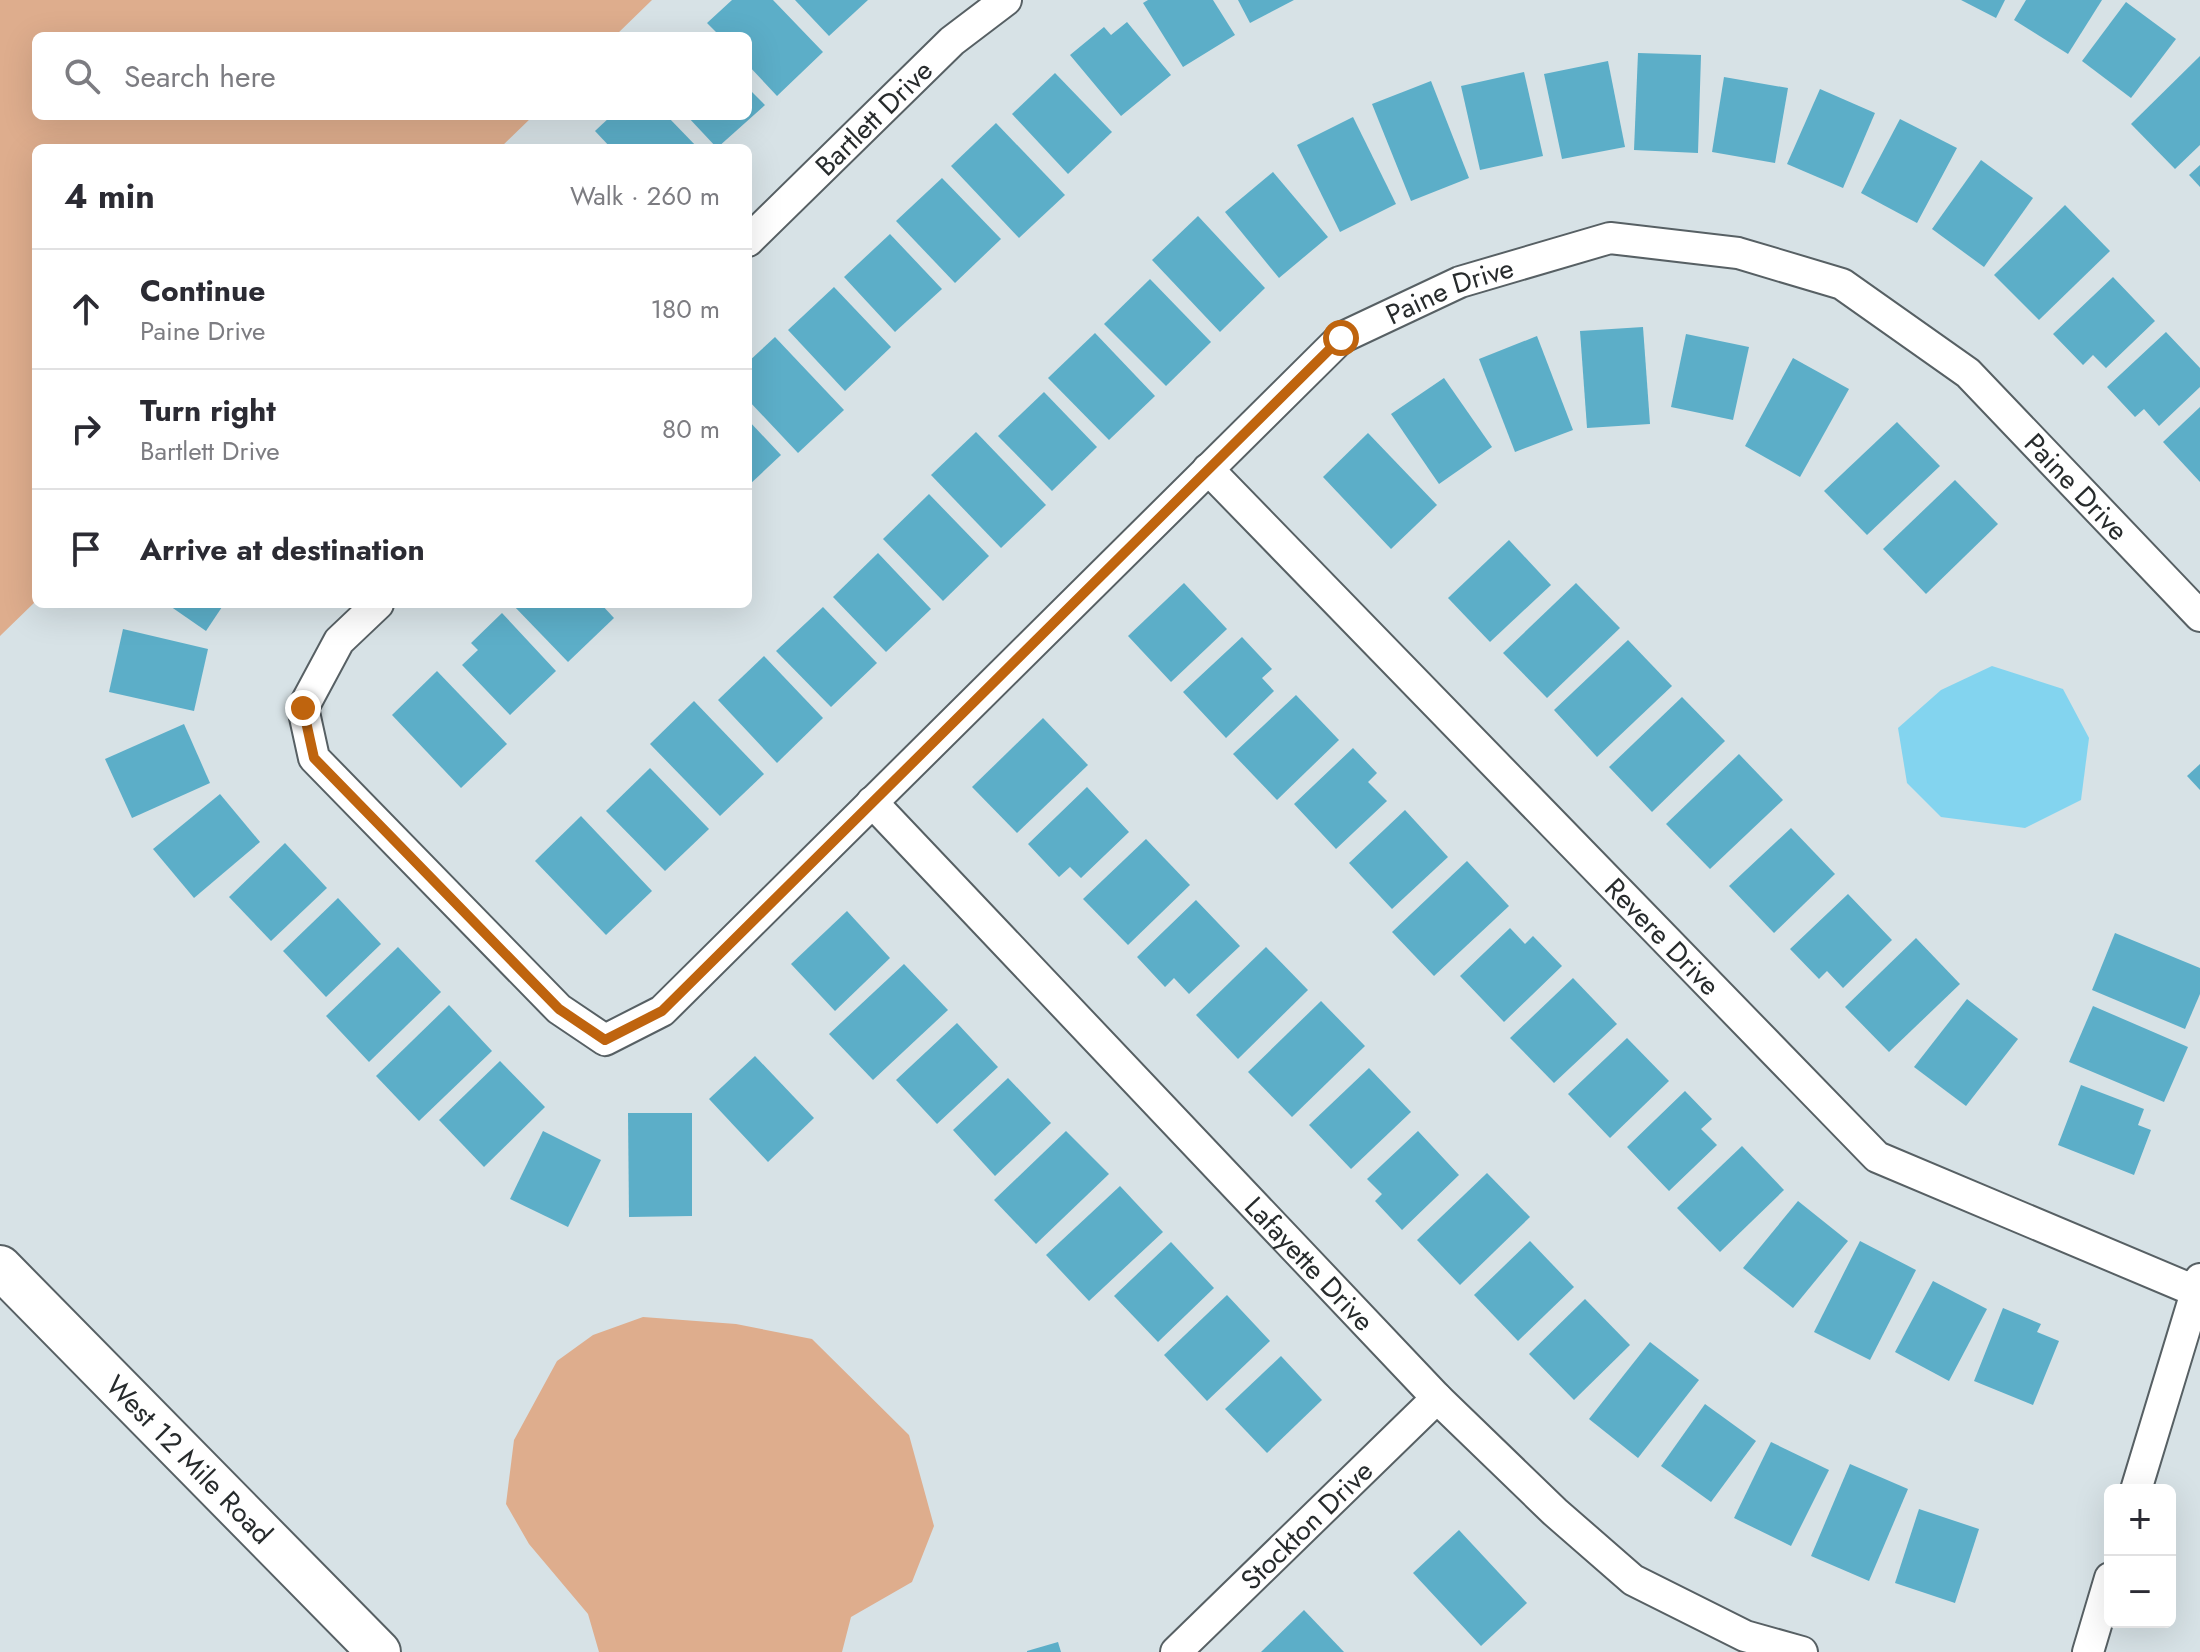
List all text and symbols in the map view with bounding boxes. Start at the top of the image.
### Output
search box [32,32,752,120]
street label: Bartlett Drive [806,51,942,185]
icon: search [60,54,104,98]
text: Search here [124,55,276,98]
text: 4 min [64,172,155,221]
text: Walk · 260 m [570,177,720,215]
street label: Paine Drive [1379,247,1519,335]
text: Continue [140,269,266,312]
icon: ahead [64,287,108,331]
text: 180 m [650,290,720,328]
text: Paine Drive [140,312,265,350]
route start [1323,320,1359,356]
text: Turn right [140,389,276,432]
icon: right [64,407,108,451]
text: 80 m [662,410,720,448]
street label: Paine Drive [2015,424,2138,550]
text: Bartlett Drive [140,432,280,470]
icon: arrive [64,527,108,571]
text: Arrive at destination [140,528,425,571]
route end [285,690,321,726]
street label: Revere Drive [1595,869,1729,1005]
street label: Lafayette Drive [1235,1187,1383,1341]
street label: West 12 Mile Road [96,1366,282,1554]
street label: Stockton Drive [1231,1451,1382,1600]
map controls [2104,1484,2176,1628]
button: + [2104,1484,2176,1556]
button: − [2104,1556,2176,1628]

